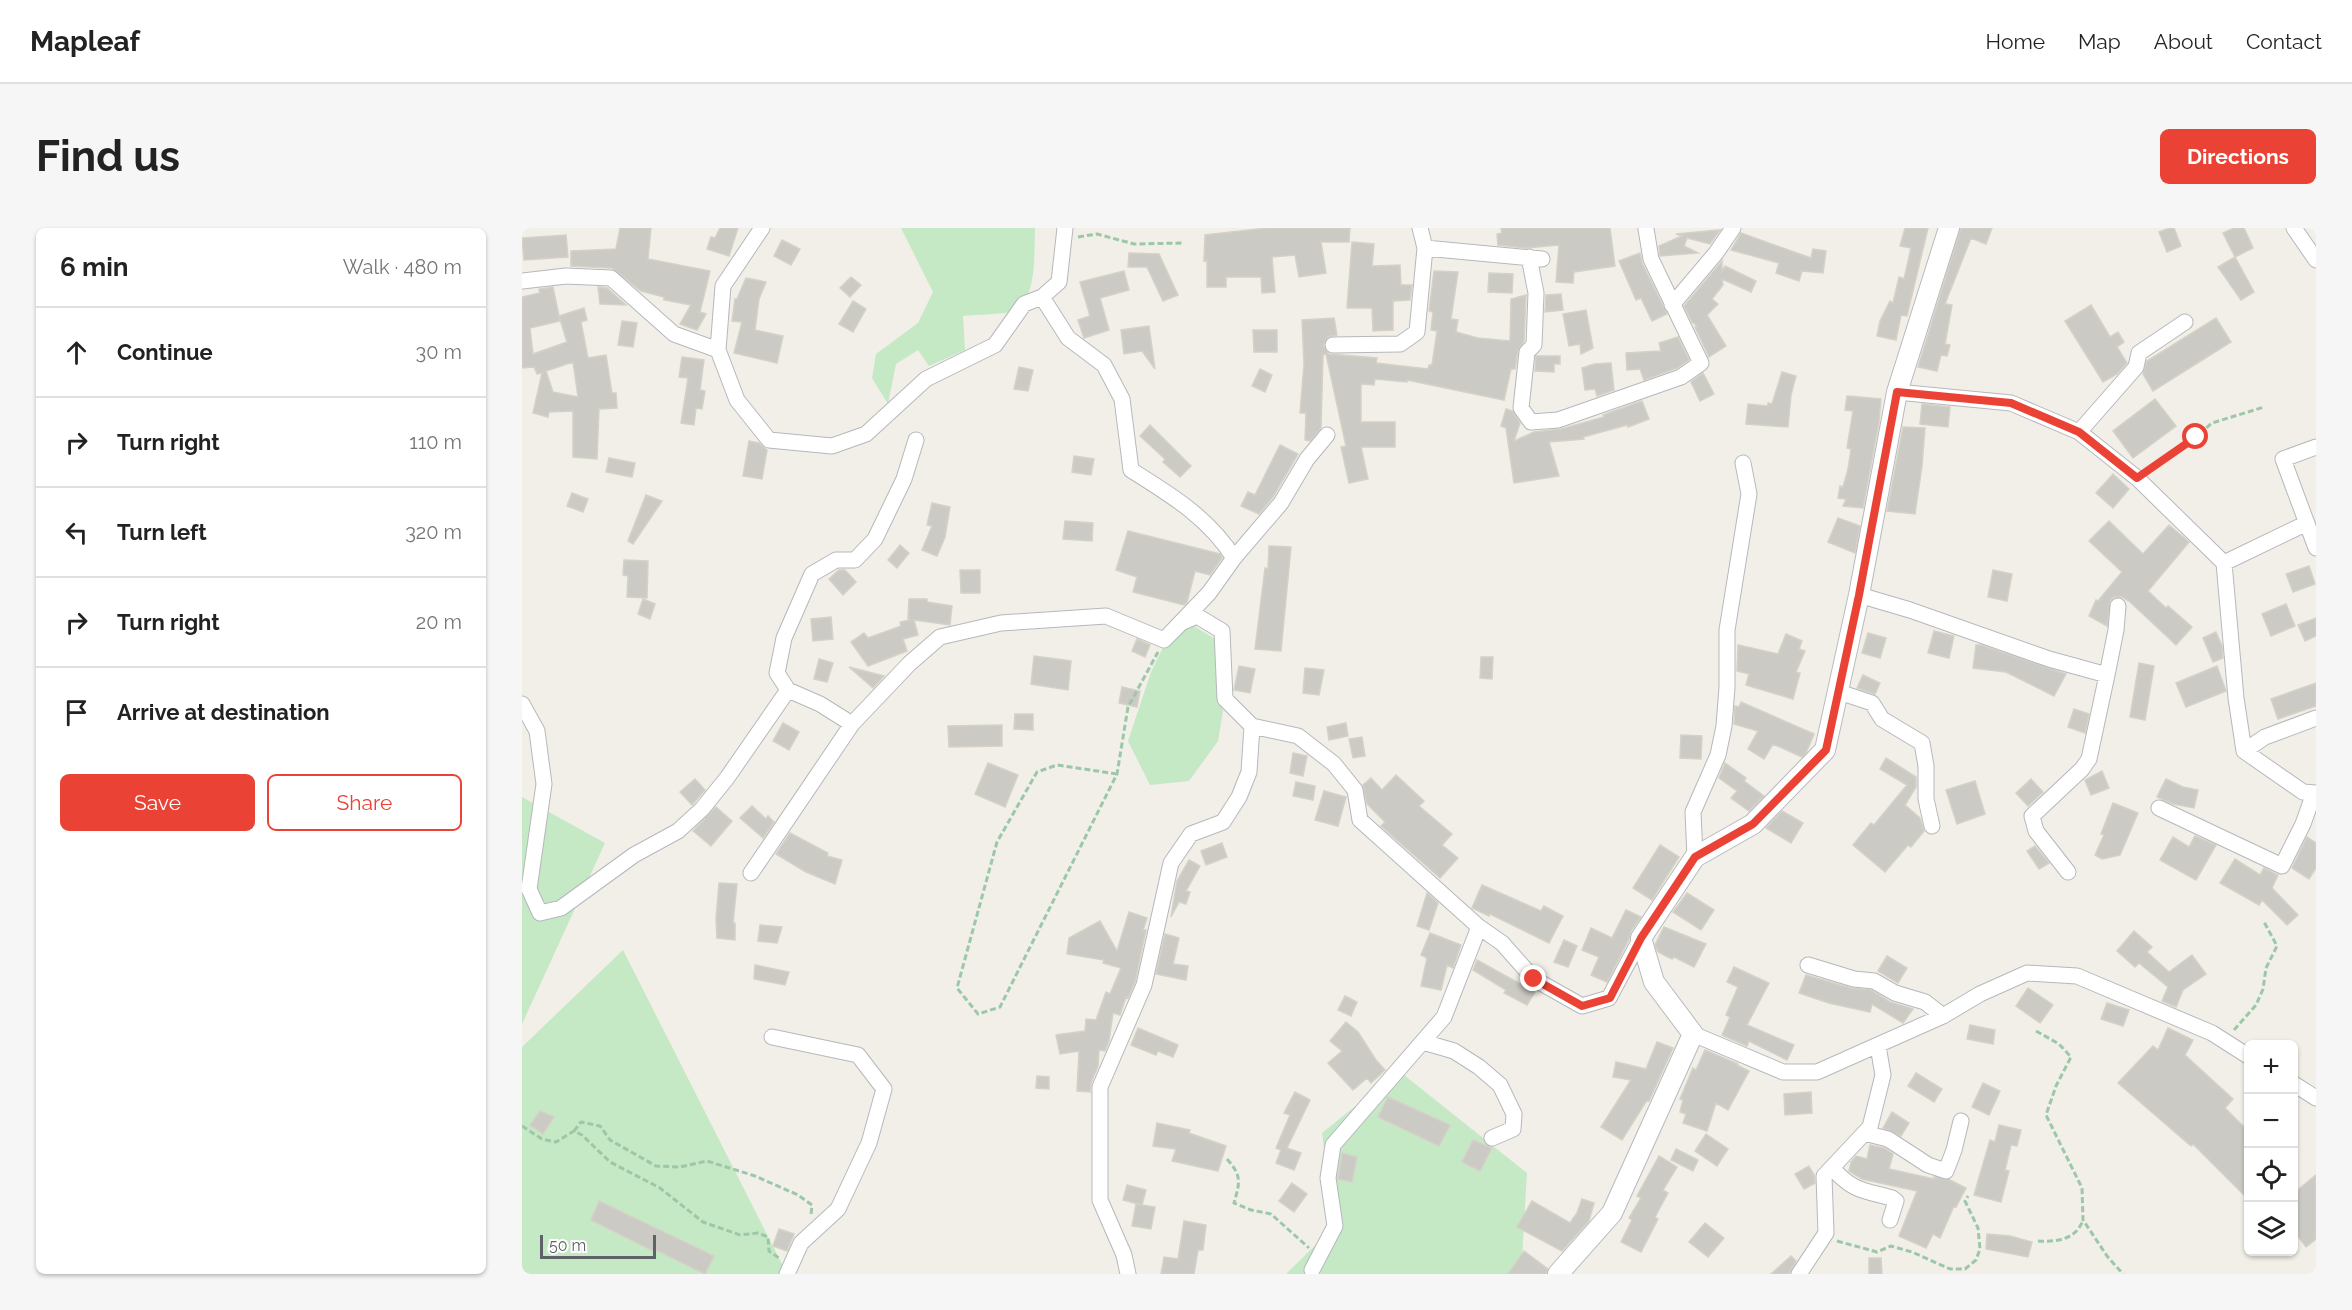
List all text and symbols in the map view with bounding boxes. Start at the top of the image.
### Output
text: Mapleaf [30,25,140,58]
text: Home [1986,29,2045,54]
text: Map [2078,29,2121,54]
text: About [2154,29,2213,54]
text: Contact [2246,29,2322,54]
button: Directions [2160,129,2316,184]
text: Find us [36,132,180,181]
text: 6 min [60,252,129,282]
text: Walk · 480 m [343,255,462,279]
icon: ahead [60,336,93,369]
text: Continue [117,339,213,365]
text: 30 m [416,340,462,364]
route start [2182,423,2208,449]
icon: right [60,426,93,459]
text: Turn right [117,429,220,455]
text: 110 m [409,430,462,454]
icon: left [60,516,93,549]
text: Turn left [117,519,207,545]
text: 320 m [405,520,462,544]
icon: right [60,606,93,639]
text: Turn right [117,609,220,635]
text: 20 m [416,610,462,634]
icon: arrive [60,696,93,729]
text: Arrive at destination [117,699,330,725]
button: Save [60,774,255,831]
button: Share [267,774,462,831]
route end [1520,965,1546,991]
map controls [2244,1040,2298,1256]
button: + [2244,1040,2298,1094]
button: − [2244,1094,2298,1148]
button: locate [2244,1148,2298,1202]
button: layers [2244,1202,2298,1256]
scale bar [540,1232,656,1260]
text: 50 m [549,1236,586,1255]

